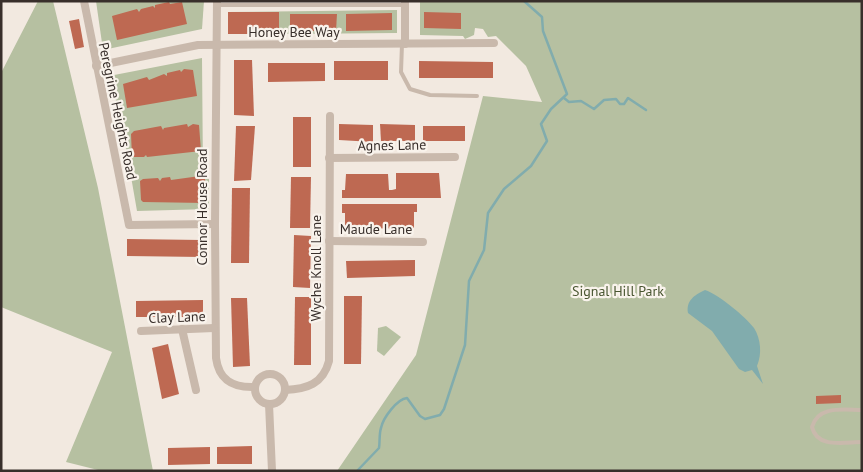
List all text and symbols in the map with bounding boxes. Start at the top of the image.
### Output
street label: Honey Bee Way [248,23,340,41]
street label: Peregrine Heights Road [95,41,141,181]
street label: Agnes Lane [358,135,426,155]
street label: Connor House Road [193,148,211,266]
street label: Wyche Knoll Lane [307,215,325,321]
street label: Maude Lane [340,220,412,238]
park label: Signal Hill Park [572,282,664,300]
street label: Clay Lane [148,307,206,327]

